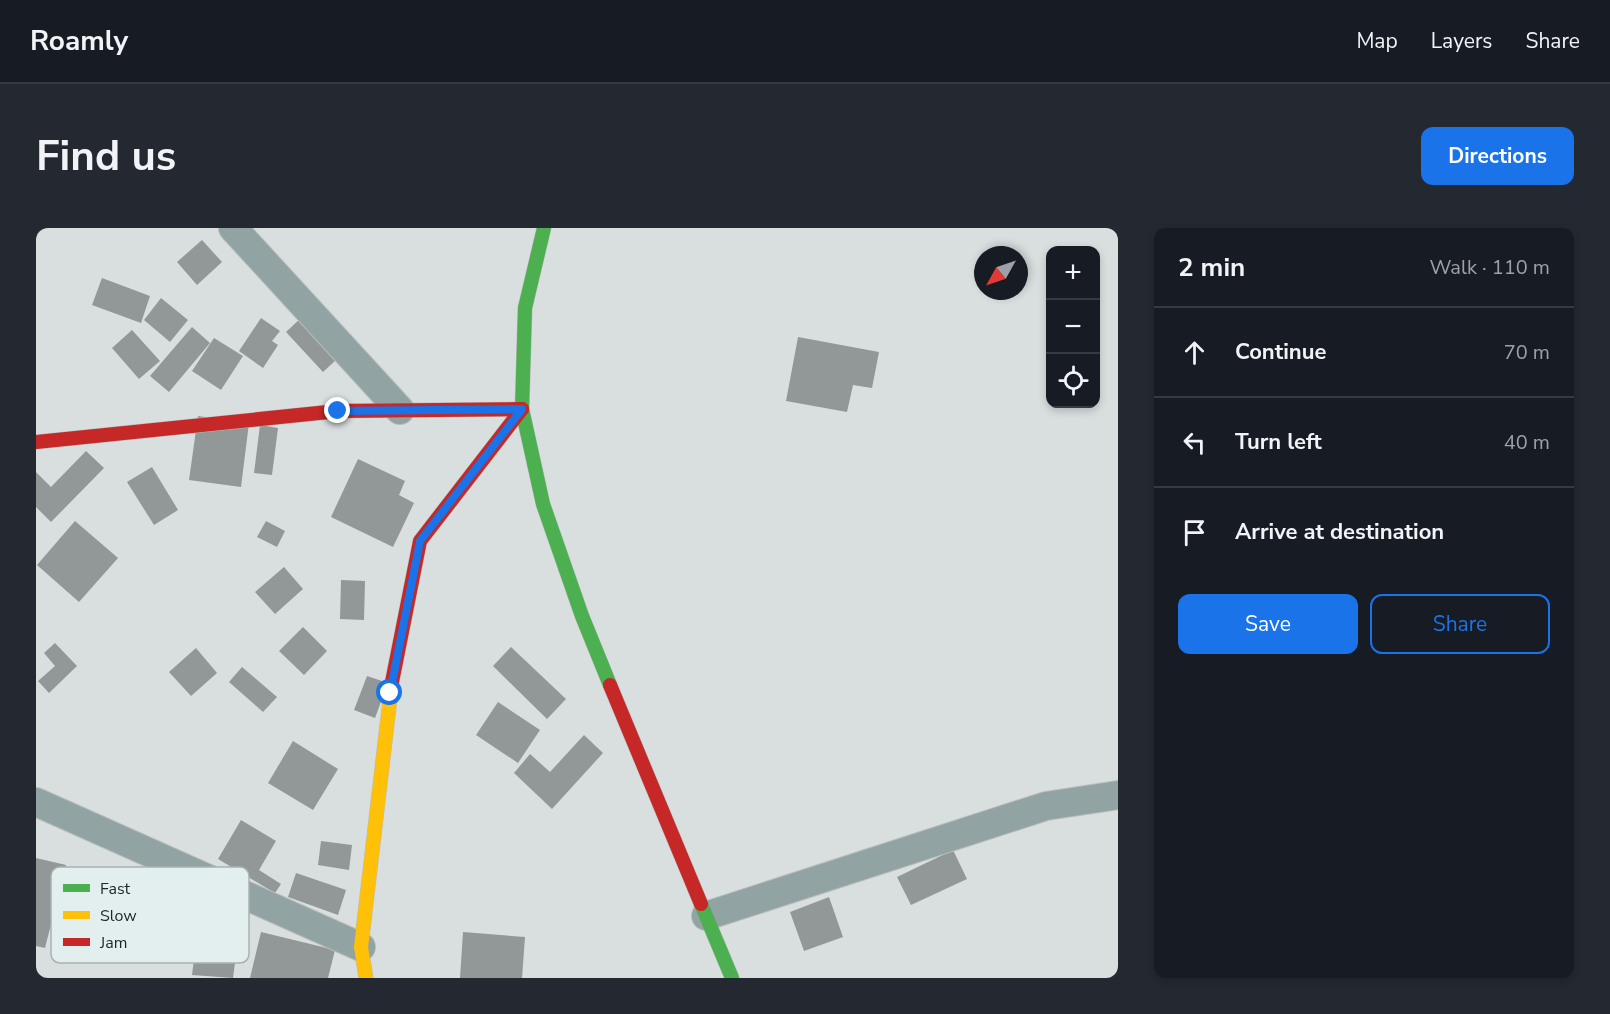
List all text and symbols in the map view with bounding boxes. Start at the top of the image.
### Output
text: Roamly [30,22,128,60]
text: Map [1356,27,1398,55]
text: Layers [1431,27,1492,55]
text: Share [1525,27,1580,55]
button: Directions [1421,127,1574,185]
text: Find us [36,128,176,185]
north arrow [974,246,1028,300]
map controls [1046,246,1100,408]
button: + [1046,246,1100,300]
text: 2 min [1178,250,1245,285]
text: Walk · 110 m [1430,254,1550,281]
button: − [1046,300,1100,354]
icon: ahead [1178,336,1211,369]
text: Continue [1235,337,1326,367]
text: 70 m [1504,339,1550,366]
button: locate [1046,354,1100,408]
route end [324,397,350,423]
icon: left [1178,426,1211,459]
text: Turn left [1235,427,1322,457]
text: 40 m [1504,429,1550,456]
icon: arrive [1178,516,1211,549]
text: Arrive at destination [1235,517,1444,547]
button: Save [1178,594,1358,654]
button: Share [1370,594,1550,654]
route start [376,679,402,705]
legend [51,867,249,963]
text: Fast [100,878,131,900]
text: Slow [100,905,137,927]
text: Jam [99,932,127,954]

